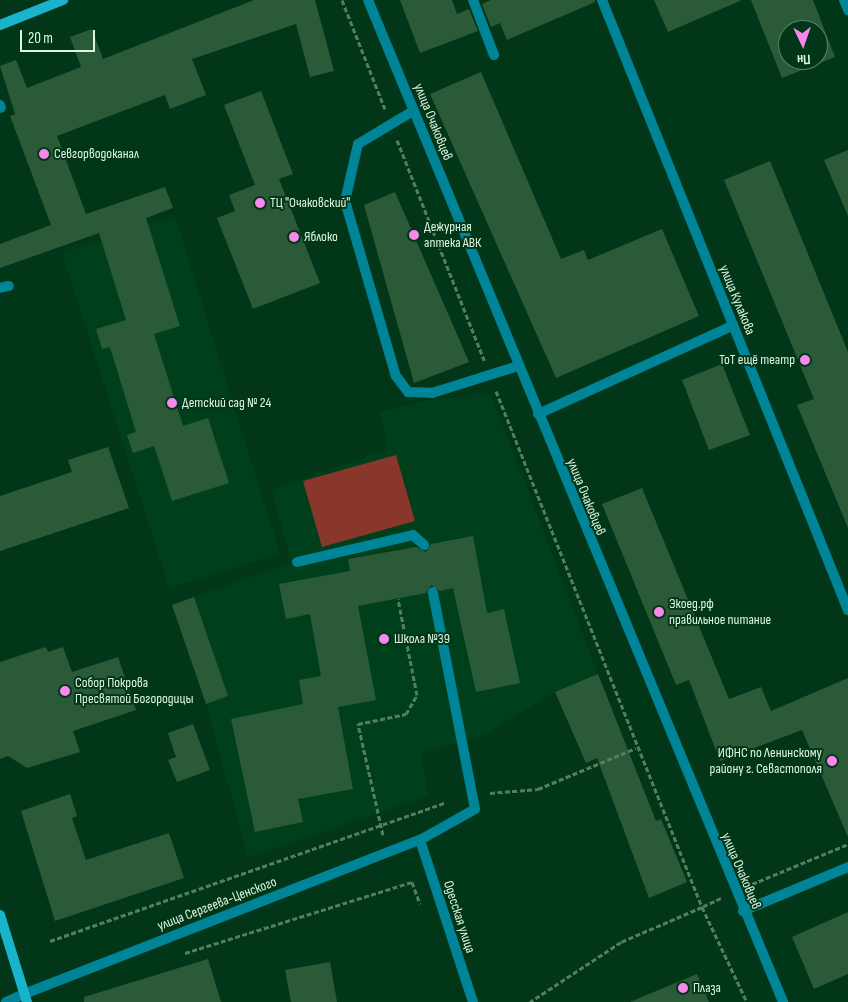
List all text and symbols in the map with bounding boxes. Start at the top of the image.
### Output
scale bar [22,20,98,52]
north arrow [778,20,828,70]
text: 20 m [28,29,53,48]
text: Пн [797,51,811,68]
street label: улица Очаковцев [410,81,456,163]
place label: Севгорводоканал [54,146,139,162]
marker: Севгорводоканал [38,148,50,160]
place label: ТЦ "Очаковский" [270,195,350,211]
marker: ТЦ "Очаковский" [254,197,266,209]
place label: Дежурная аптека АВК [424,219,481,252]
place label: Яблоко [304,229,338,245]
marker: Дежурная аптека АВК [408,229,420,241]
marker: Яблоко [288,231,300,243]
street label: улица Кулакова [715,263,759,337]
place label: ТоТ ещё театр [719,352,795,368]
marker: ТоТ ещё театр [799,354,811,366]
place label: Детский сад № 24 [182,395,271,411]
marker: Детский сад № 24 [166,397,178,409]
street label: улица Очаковцев [563,456,609,538]
place label: Экоед.рф правильное питание [669,596,771,628]
marker: Экоед.рф правильное питание [653,606,665,618]
place label: Школа №39 [394,631,450,647]
marker: Школа №39 [378,633,390,645]
place label: Собор Покрова Пресвятой Богородицы [75,675,193,708]
marker: Собор Покрова Пресвятой Богородицы [59,685,71,697]
place label: ИФНС по Ленинскому району г. Севастополя [710,745,822,778]
marker: ИФНС по Ленинскому району г. Севастополя [826,755,838,767]
street label: улица Очаковцев [717,830,765,912]
street label: улица Сергеева-Ценского [155,873,279,935]
street label: Одесская улица [439,879,479,955]
place label: Плаза [693,980,721,996]
marker: Плаза [677,982,689,994]

